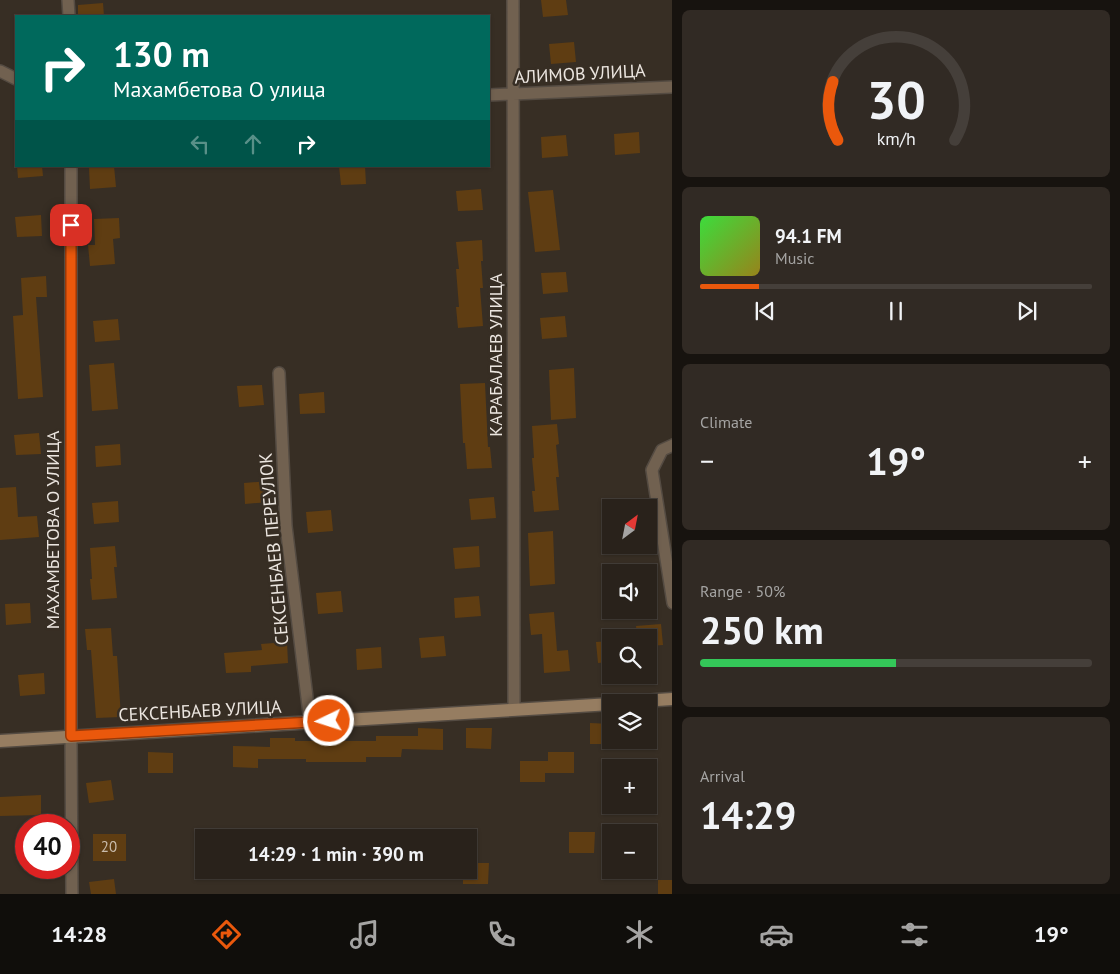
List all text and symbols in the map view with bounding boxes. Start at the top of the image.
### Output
text: 130 m [113,31,210,77]
icon: right [30,35,95,100]
street label: АЛИМОВ УЛИЦА [514,59,646,88]
text: 30 [867,66,925,133]
text: Махамбетова О улица [113,75,326,103]
text: km/h [876,127,916,150]
icon: left [186,130,214,158]
icon: ahead [239,130,267,158]
icon: right [292,130,320,158]
pin [50,204,92,246]
icon: arrive [57,211,85,239]
text: 94.1 FM [775,224,842,248]
text: Music [775,248,815,268]
street label: КАРАБАЛАЕВ УЛИЦА [484,273,507,437]
icon: previous [751,297,779,325]
icon: pause [882,297,910,325]
icon: next [1013,297,1041,325]
text: Climate [700,412,752,432]
street label: МАХАМБЕТОВА О УЛИЦА [41,430,64,629]
text: 19° [866,436,926,485]
text: − [700,442,714,479]
text: + [1078,442,1092,479]
street label: СЕКСЕНБАЕВ ПЕРЕУЛОК [254,452,293,646]
north arrow [602,499,658,554]
map controls [602,499,657,879]
button: sound [602,564,657,619]
text: Range · 50% [700,581,785,601]
text: 250 km [700,605,824,654]
button: search [602,629,657,684]
position arrow [302,694,354,746]
button: layers [602,694,657,749]
street label: СЕКСЕНБАЕВ УЛИЦА [118,695,283,726]
button: + [602,759,657,814]
text: Arrival [700,766,745,786]
text: 14:29 [700,790,796,839]
speed limit sign: 40 [15,814,80,879]
button: − [602,824,657,879]
house number: 20 [101,837,117,856]
text: 14:29 · 1 min · 390 m [248,842,424,866]
icon: directions [209,917,244,952]
icon: music [347,917,382,952]
icon: phone [484,917,519,952]
icon: climate [622,917,657,952]
icon: car [759,917,794,952]
icon: filters [897,917,932,952]
text: 14:28 [51,920,107,948]
text: 19° [1034,920,1069,948]

